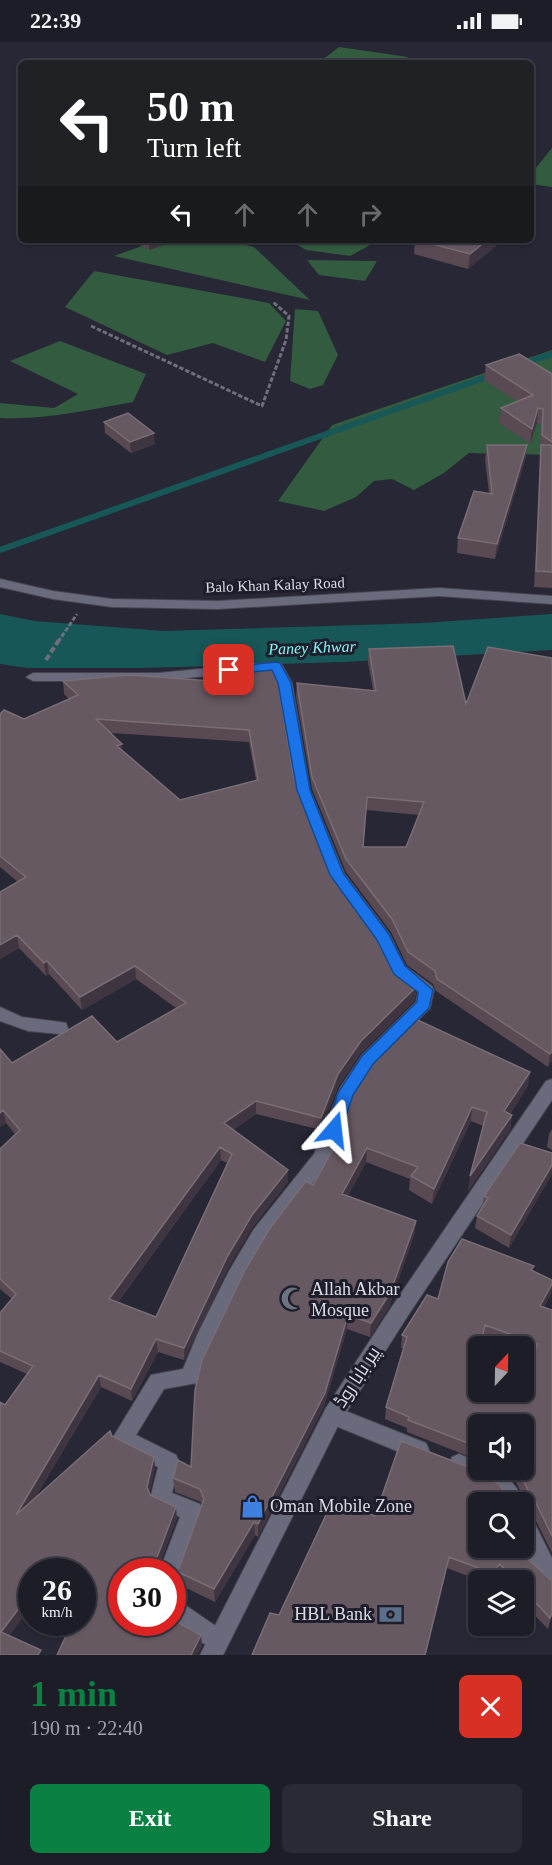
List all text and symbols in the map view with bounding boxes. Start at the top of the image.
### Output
text: 22:39 [30,8,81,33]
icon: left [48,84,126,162]
text: 50 m [147,84,235,130]
text: Turn left [147,133,241,163]
icon: left [165,198,198,231]
icon: ahead [228,198,261,231]
icon: ahead [291,198,324,231]
icon: right [354,198,387,231]
street label: Balo Khan Kalay Road [205,575,346,595]
water label: Paney Khwar [267,637,357,659]
pin [203,644,254,695]
icon: arrive [212,653,245,686]
position arrow [302,1098,366,1162]
place label: Allah Akbar Mosque [311,1279,399,1320]
mosque icon: Allah Akbar Mosque [280,1286,306,1312]
north arrow [468,1336,534,1402]
map controls [468,1336,534,1636]
street label: پیر بابا روڈ [330,1343,386,1412]
button: sound [468,1414,534,1480]
button: search [468,1492,534,1558]
shop icon: Oman Mobile Zone [239,1493,265,1519]
place label: Oman Mobile Zone [270,1496,412,1516]
speed limit sign: 30 [108,1558,186,1636]
button: layers [468,1570,534,1636]
text: 26 [42,1573,72,1606]
bank icon: HBL Bank [377,1601,403,1627]
text: km/h [42,1604,72,1620]
place label: HBL Bank [294,1604,372,1624]
text: 1 min [30,1674,117,1714]
button: close [459,1675,522,1738]
text: 190 m · 22:40 [30,1717,143,1739]
button: Exit [30,1784,270,1853]
button: Share [282,1784,522,1853]

